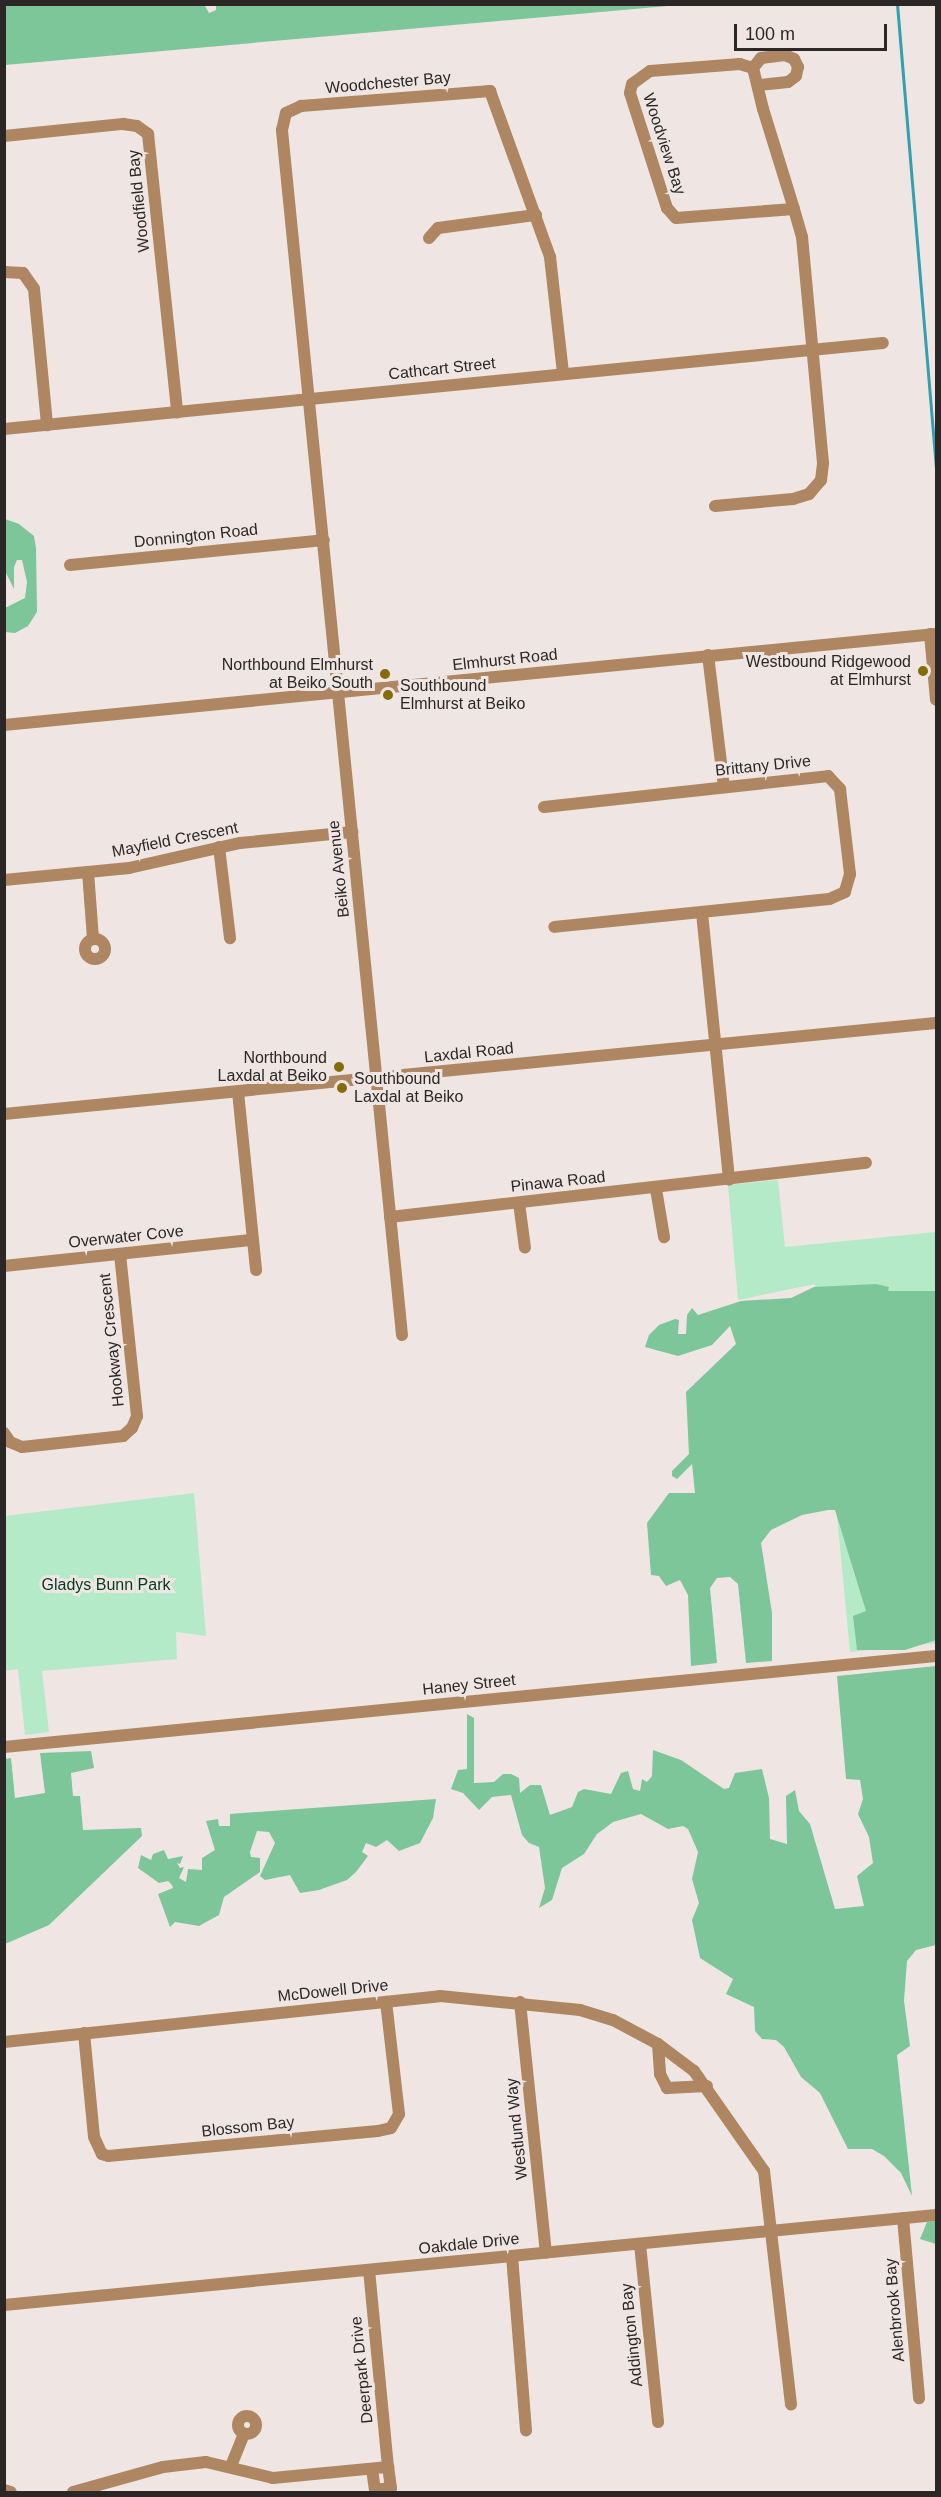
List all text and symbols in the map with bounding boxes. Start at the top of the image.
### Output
scale bar [737,12,890,50]
text: 100 m [745,24,795,44]
street label: Woodchester Bay [324,68,452,98]
street label: Woodview Bay [639,91,689,197]
street label: Woodfield Bay [124,149,154,253]
street label: Cathcart Street [387,354,497,384]
street label: Donnington Road [133,520,259,552]
street label: Elmhurst Road [451,645,559,675]
place label: Westbound Ridgewood at Elmhurst [746,652,911,690]
place label: Northbound Elmhurst at Beiko South [222,655,373,693]
marker: Westbound Ridgewood at Elmhurst [916,664,930,678]
marker: Northbound Elmhurst at Beiko South [378,667,392,681]
place label: Southbound Elmhurst at Beiko [400,676,525,714]
marker: Southbound Elmhurst at Beiko [381,688,395,702]
street label: Brittany Drive [714,751,812,781]
street label: Mayfield Crescent [110,818,240,862]
street label: Beiko Avenue [324,819,354,919]
street label: Laxdal Road [423,1039,515,1067]
place label: Northbound Laxdal at Beiko [218,1048,327,1086]
marker: Northbound Laxdal at Beiko [332,1060,346,1074]
place label: Southbound Laxdal at Beiko [354,1069,463,1107]
marker: Southbound Laxdal at Beiko [335,1081,349,1095]
street label: Pinawa Road [510,1167,606,1197]
street label: Overwater Cove [68,1221,184,1253]
street label: Hookway Crescent [95,1272,129,1408]
park label: Gladys Bunn Park [42,1575,170,1595]
street label: Haney Street [422,1671,516,1699]
street label: McDowell Drive [277,1976,389,2006]
street label: Westlund Way [502,2077,532,2181]
street label: Blossom Bay [201,2113,295,2141]
street label: Oakdale Drive [418,2229,520,2259]
street label: Alenbrook Bay [881,2257,909,2363]
street label: Addington Bay [617,2282,647,2388]
street label: Deerpark Drive [347,2315,377,2425]

